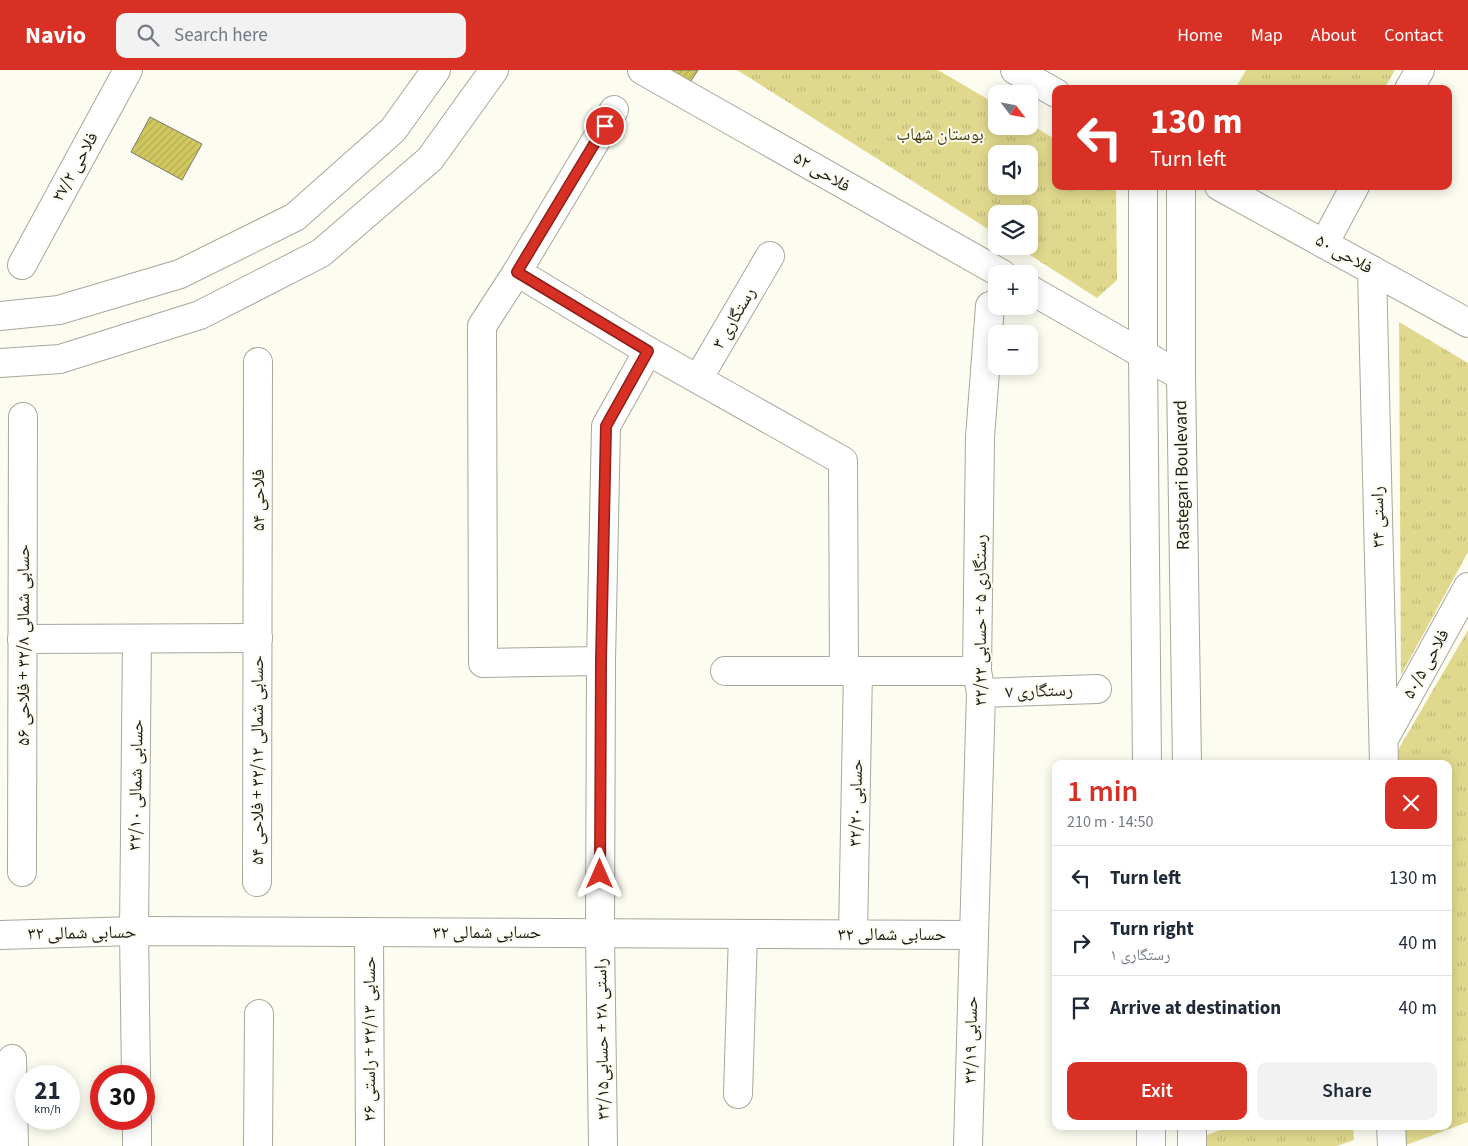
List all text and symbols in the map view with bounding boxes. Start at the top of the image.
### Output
search box [116,13,466,58]
text: Navio [25,18,86,53]
icon: search [134,21,162,49]
text: Search here [174,22,268,49]
text: Home [1177,23,1223,48]
text: Map [1251,23,1283,48]
text: About [1311,23,1356,48]
text: Contact [1384,23,1443,48]
north arrow [988,85,1038,135]
map controls [988,85,1038,375]
text: 130 m [1150,97,1242,147]
pin [584,105,626,147]
icon: left [1067,105,1132,170]
icon: arrive [591,112,619,140]
park label: بوستان شهاب [896,122,984,147]
street label: فلاحی ۲۷/۲ [46,127,104,207]
text: Turn left [1150,143,1226,175]
button: sound [988,145,1038,195]
street label: فلاحی ۵۲ [789,146,855,198]
button: layers [988,205,1038,255]
street label: فلاحی ۵۰ [1311,228,1377,280]
button: + [988,265,1038,315]
street label: رستگاری ۳ [706,282,762,354]
button: − [988,325,1038,375]
street label: Rastegari Boulevard [1168,400,1196,550]
street label: فلاحی ۵۴ [246,469,271,531]
street label: راستی ۳۴ [1365,486,1391,548]
street label: رستگاری ۵ + حسابی ۳۲/۲۲ [968,534,993,706]
street label: حسابی شمالی ۳۲/۸ + فلاحی ۵۶ [11,544,36,746]
street label: فلاحی ۵۰/۵ [1397,624,1455,704]
street label: حسابی شمالی ۳۲/۱۲ + فلاحی ۵۴ [245,655,270,865]
street label: رستگاری ۷ [1005,677,1073,705]
street label: حسابی شمالی ۳۲/۱۰ [122,719,150,851]
street label: حسابی ۳۲/۲۰ [843,759,869,847]
text: 1 min [1067,770,1138,813]
button: close [1385,777,1437,829]
text: 210 m · 14:50 [1067,811,1154,833]
position arrow [573,847,625,899]
icon: left [1067,864,1095,892]
text: Turn left [1110,865,1181,892]
text: 130 m [1389,865,1437,892]
text: Turn right [1110,916,1194,943]
street label: حسابی شمالی ۳۲ [27,920,137,946]
street label: حسابی شمالی ۳۲ [433,920,541,945]
street label: حسابی شمالی ۳۲ [838,922,946,947]
icon: right [1067,929,1095,957]
text: 40 m [1399,930,1437,957]
text: رستگاری ۱ [1110,944,1170,966]
street label: حسابی ۳۲/۱۳ + راستی ۲۶ [357,956,382,1122]
street label: راستی ۲۸ + حسابی۳۲/۱۵ [588,958,616,1120]
icon: arrive [1067,994,1095,1022]
text: Arrive at destination [1110,995,1281,1022]
text: 40 m [1399,995,1437,1022]
street label: حسابی ۳۲/۱۹ [958,996,984,1084]
button: Exit [1067,1062,1247,1120]
button: Share [1257,1062,1437,1120]
speed limit sign: 30 [90,1065,155,1130]
text: 21 [34,1073,61,1109]
text: km/h [34,1101,61,1118]

